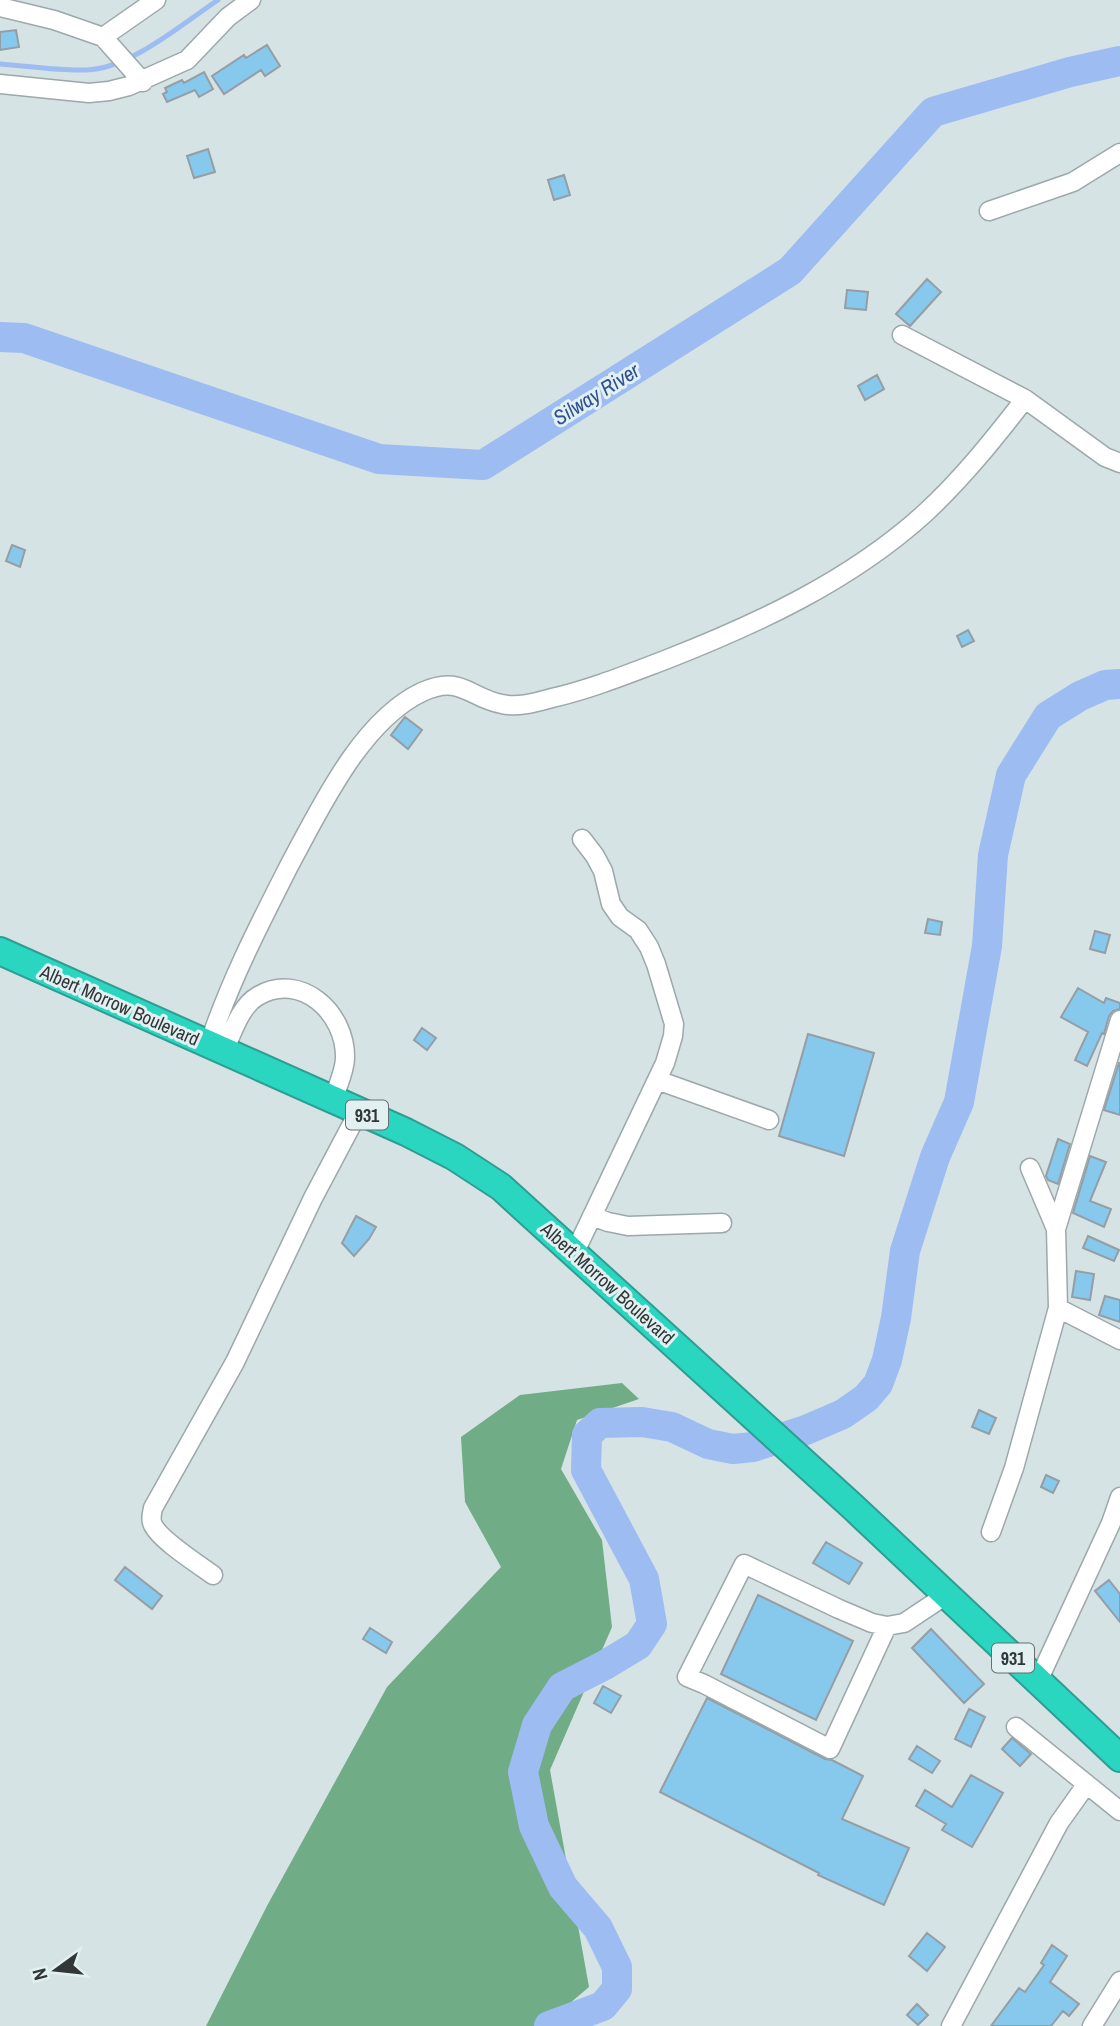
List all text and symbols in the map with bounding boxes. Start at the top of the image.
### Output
water label: Silway River [547,355,646,432]
street label: Albert Morrow Boulevard [35,958,204,1052]
road number: 931 [346,1100,388,1130]
street label: Albert Morrow Boulevard [535,1215,680,1350]
road number: 931 [992,1644,1034,1672]
north arrow [21,1935,91,2005]
text: N [26,1966,54,1983]

